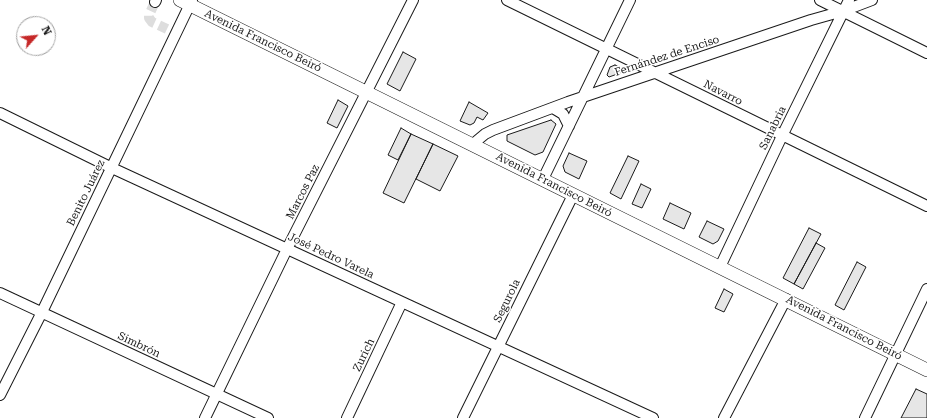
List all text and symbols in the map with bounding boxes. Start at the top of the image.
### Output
street label: Avenida Francisco Beiró [202,7,324,75]
north arrow [16,16,56,56]
text: N [39,24,54,38]
street label: Fernández de Enciso [613,33,721,79]
street label: Navarro [701,78,745,108]
street label: Sanabria [757,104,789,152]
street label: Avenida Francisco Beiró [494,150,614,220]
street label: Benito Juárez [64,158,108,228]
street label: Marcos Paz [284,162,322,222]
street label: José Pedro Varela [286,230,376,282]
street label: Segurola [491,277,523,325]
street label: Avenida Francisco Beiró [784,293,904,363]
street label: Simbrón [116,329,162,361]
street label: Zurich [350,336,378,374]

